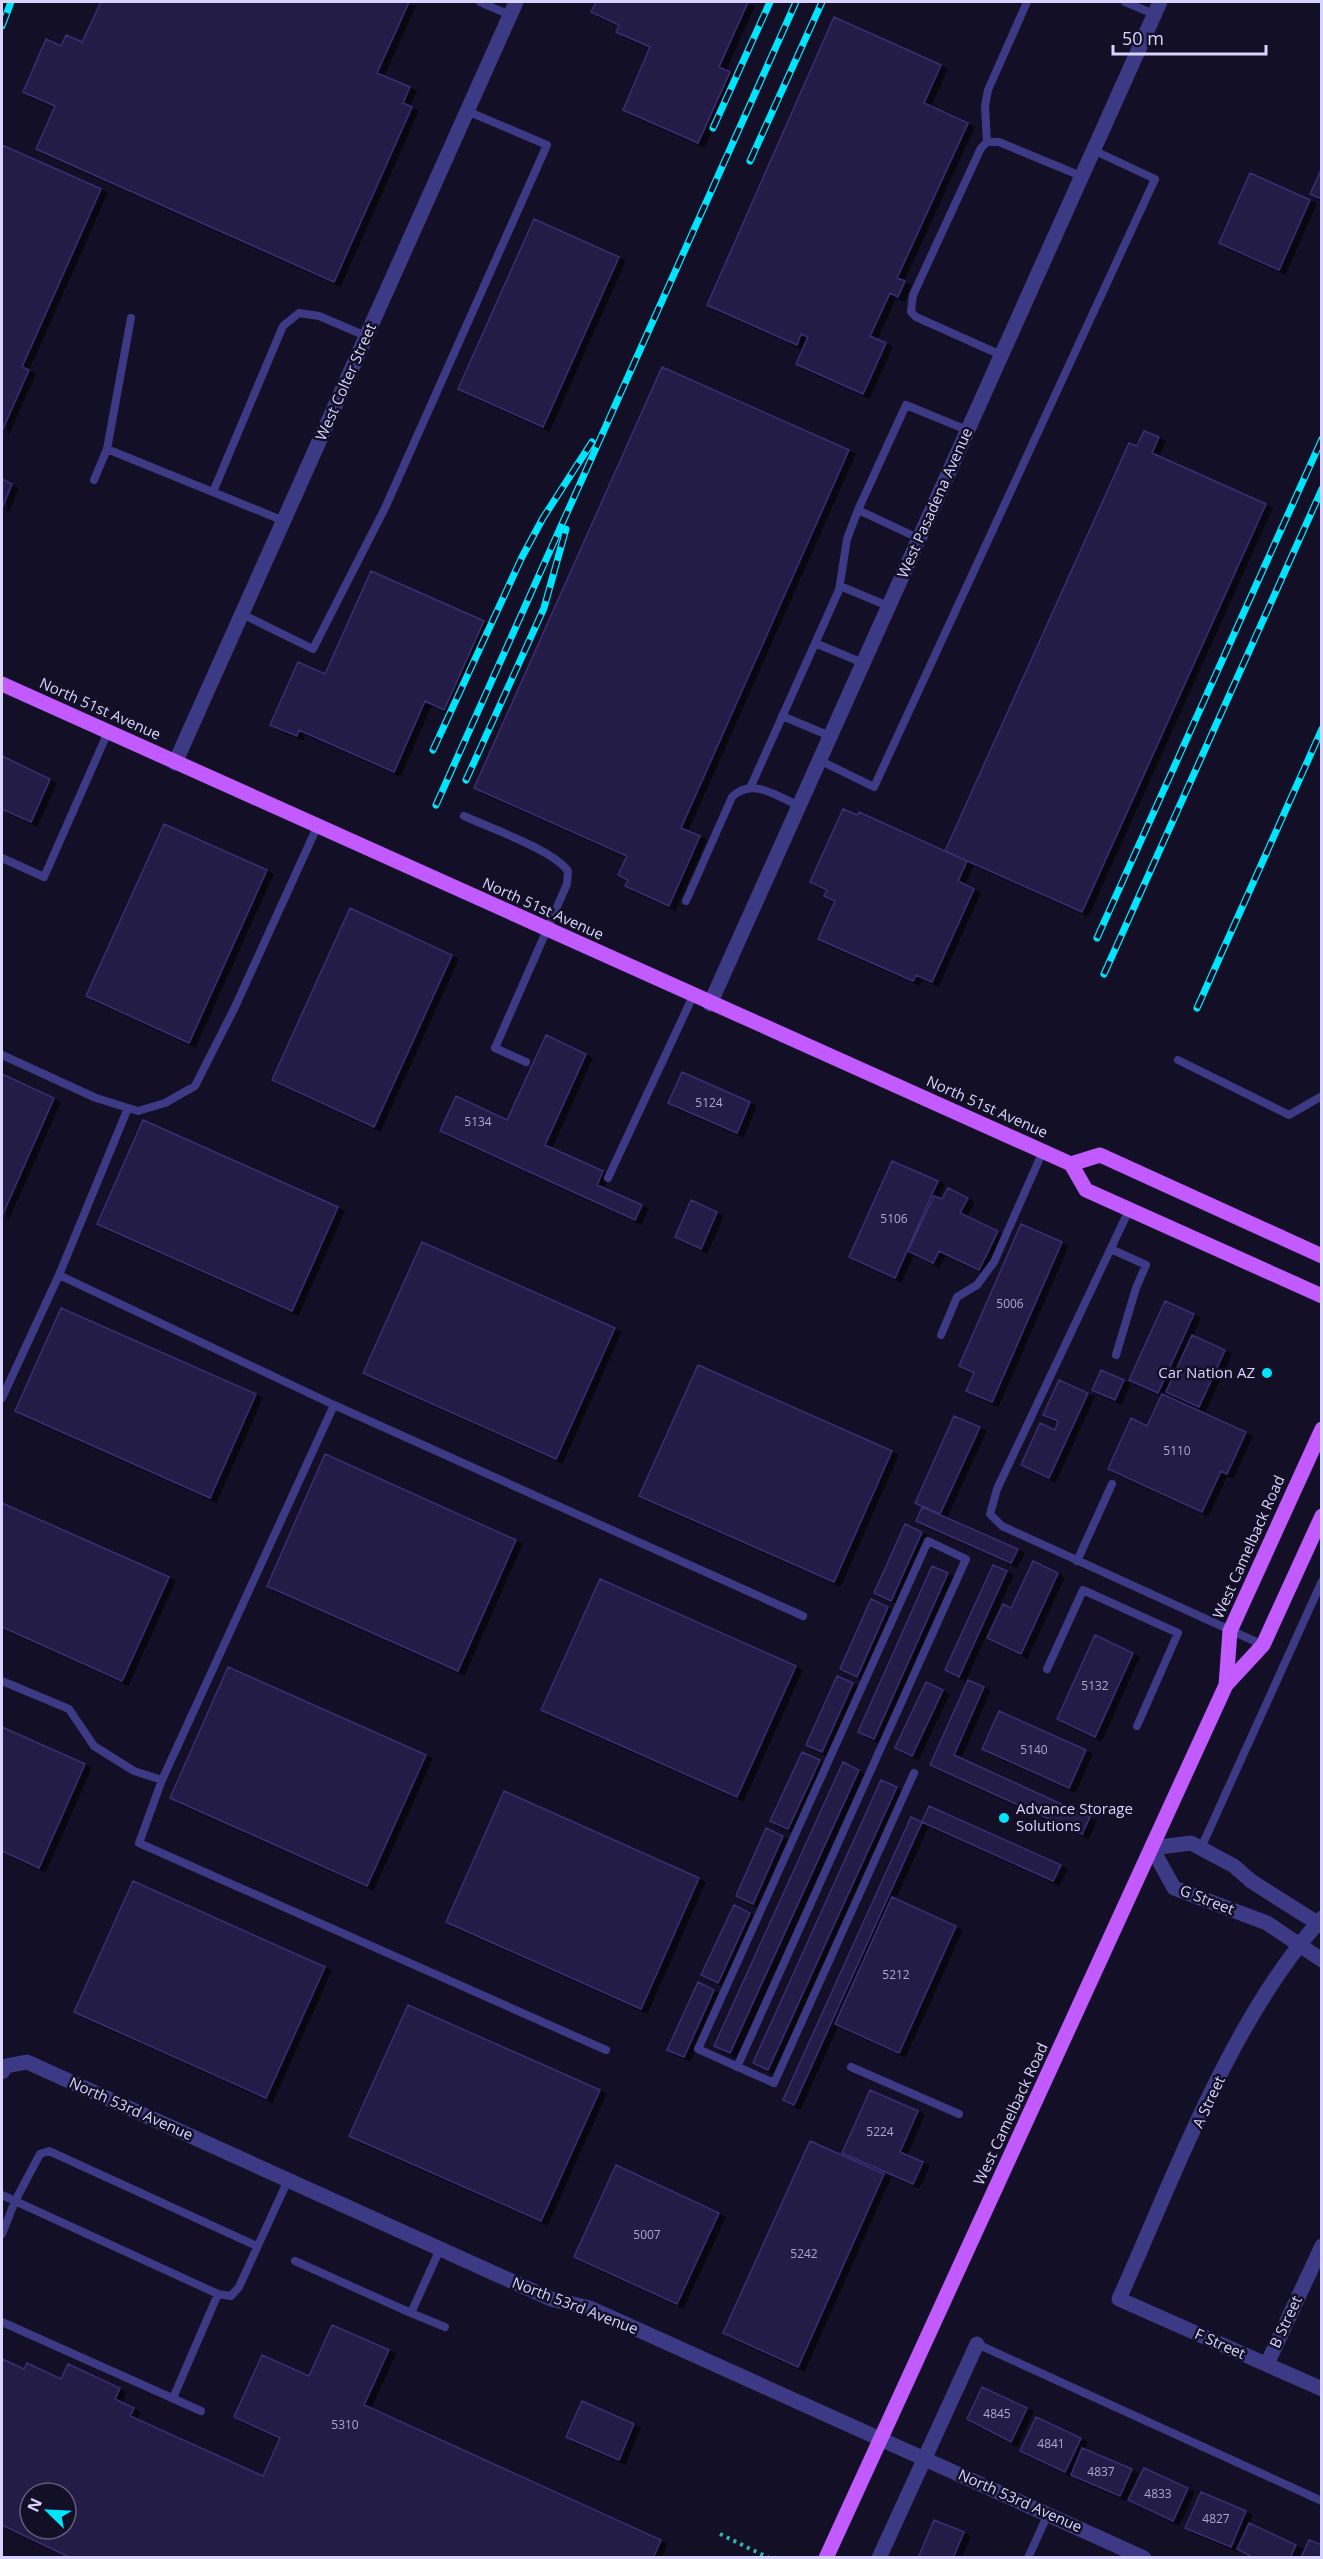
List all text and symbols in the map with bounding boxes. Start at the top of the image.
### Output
scale bar [1113,18,1266,56]
text: 50 m [1122,26,1164,50]
street label: West Colter Street [310,320,380,443]
street label: West Pasadena Avenue [892,424,976,581]
street label: North 51st Avenue [37,672,164,744]
street label: North 51st Avenue [480,872,607,944]
street label: North 51st Avenue [924,1070,1051,1142]
house number: 5124 [695,1094,723,1111]
house number: 5134 [464,1113,492,1130]
house number: 5106 [880,1210,908,1227]
house number: 5006 [996,1295,1024,1312]
place label: Car Nation AZ [1158,1362,1255,1382]
marker: Car Nation AZ [1260,1366,1274,1380]
house number: 5110 [1163,1442,1191,1459]
street label: West Camelback Road [1207,1472,1289,1621]
house number: 5132 [1081,1677,1109,1694]
house number: 5140 [1020,1741,1048,1758]
place label: Advance Storage Solutions [1016,1798,1133,1835]
marker: Advance Storage Solutions [997,1811,1011,1825]
street label: G Street [1177,1880,1237,1919]
house number: 5212 [882,1966,910,1983]
street label: West Camelback Road [968,2039,1052,2188]
street label: North 53rd Avenue [66,2072,196,2144]
street label: A Street [1187,2072,1229,2131]
house number: 5224 [866,2123,894,2140]
house number: 5007 [633,2226,661,2243]
house number: 5242 [790,2245,818,2262]
street label: North 53rd Avenue [509,2272,641,2338]
street label: B Street [1264,2292,1306,2351]
street label: F Street [1192,2323,1249,2363]
house number: 4845 [983,2405,1011,2422]
house number: 5310 [331,2416,359,2433]
house number: 4841 [1037,2435,1065,2452]
house number: 4837 [1087,2463,1115,2480]
street label: North 53rd Avenue [955,2464,1085,2536]
north arrow [18,2481,78,2541]
house number: 4833 [1144,2485,1172,2502]
text: N [22,2494,47,2515]
house number: 4827 [1202,2510,1230,2527]

